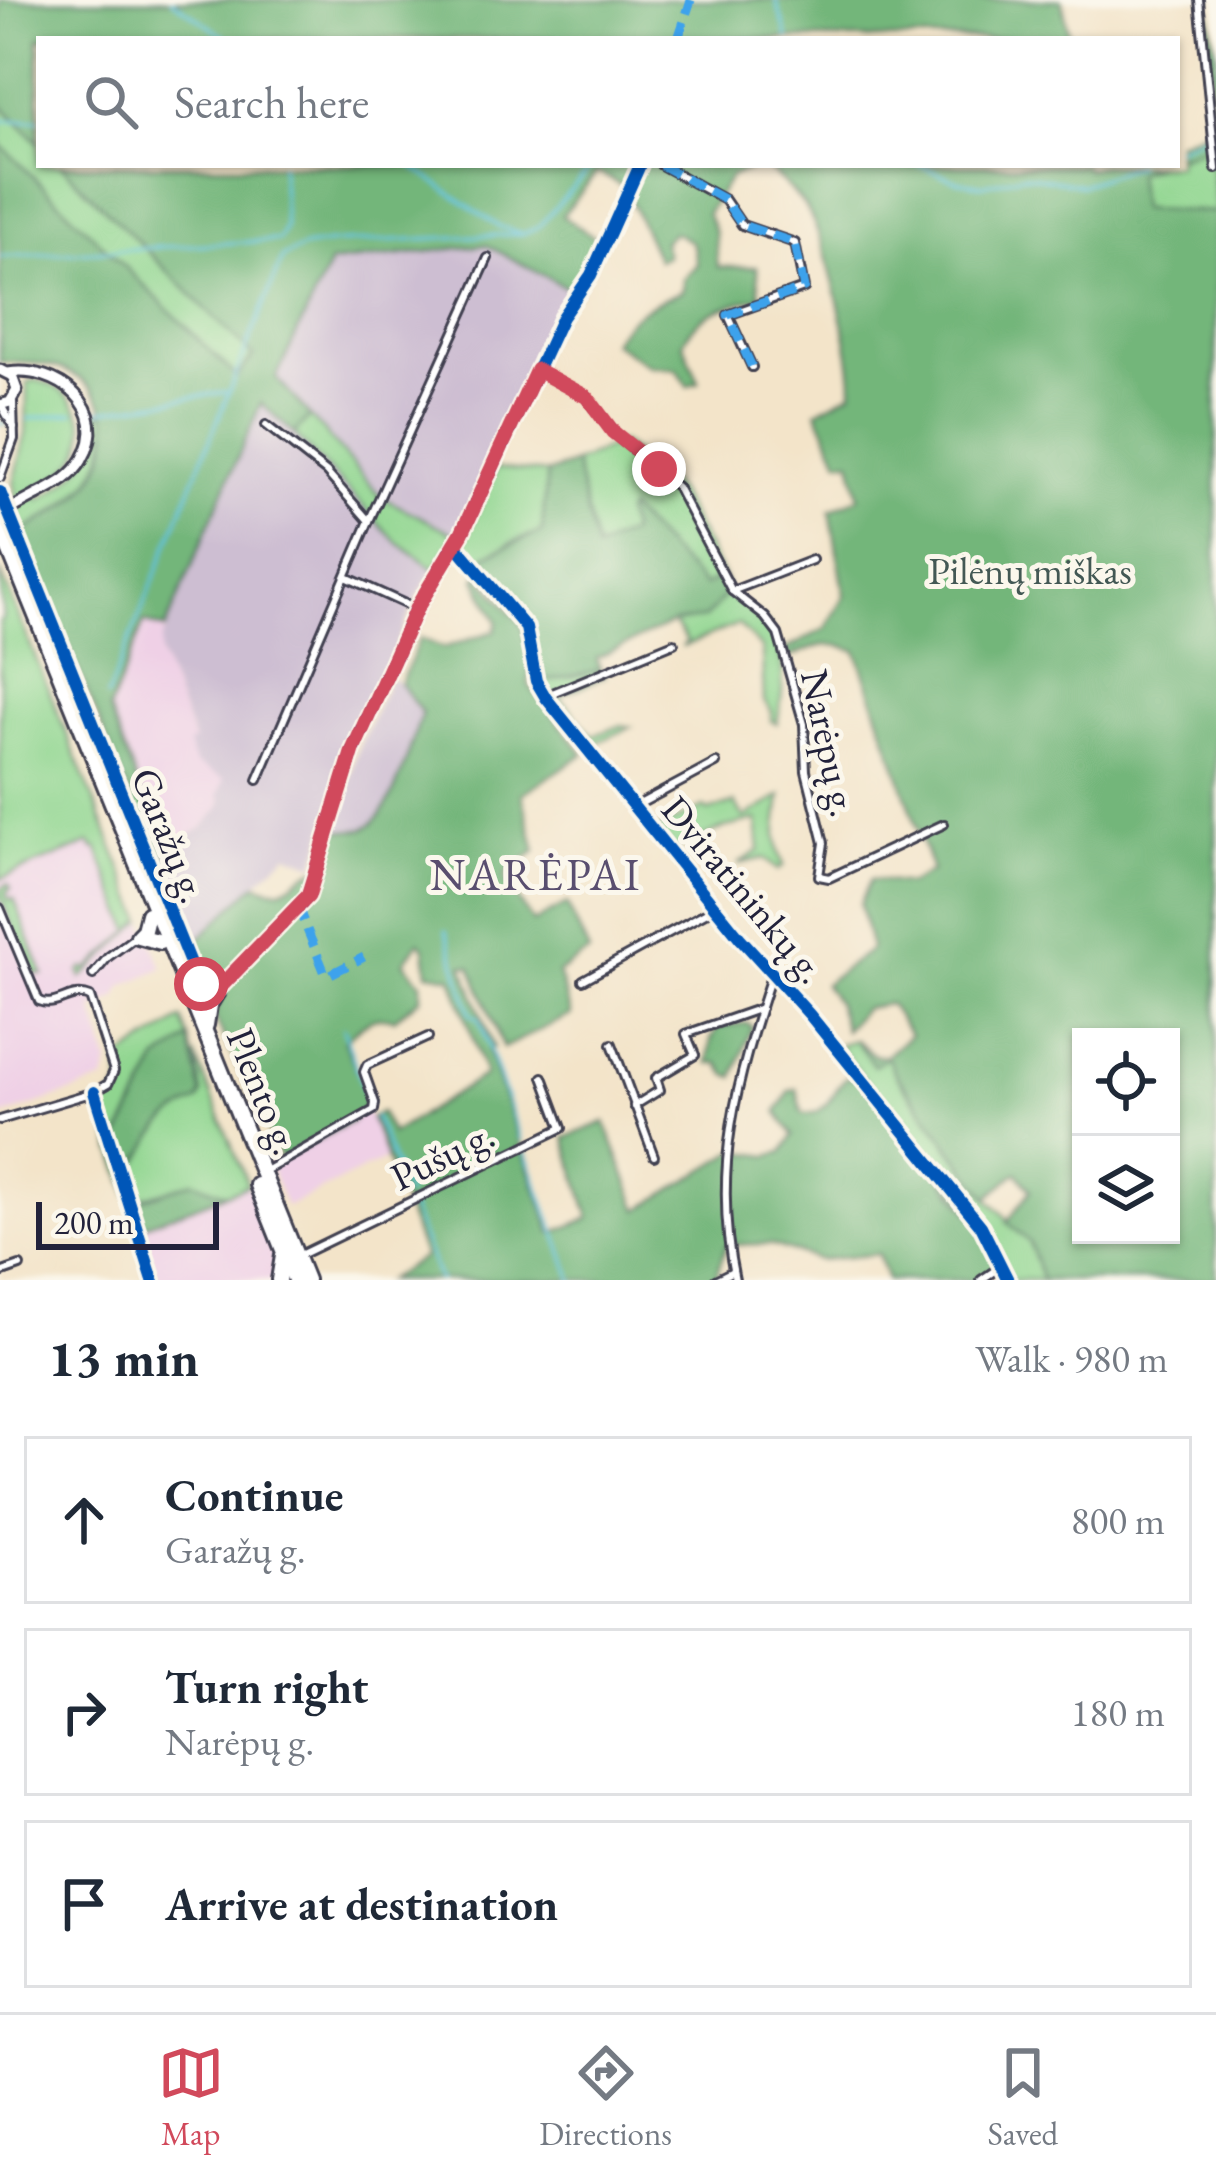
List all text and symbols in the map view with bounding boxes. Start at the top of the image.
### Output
search box [36,36,1180,168]
icon: search [78,69,144,135]
text: Search here [174,73,369,131]
route end [632,442,686,496]
park label: Pilėnų miškas [928,545,1132,596]
street label: Narėpų g. [789,665,870,821]
street label: Garažų g. [120,760,220,910]
street label: Dviratininkų g. [650,785,837,994]
district label: NARĖPAI [430,845,642,903]
route start [174,957,228,1011]
street label: Plento g. [215,1020,312,1162]
map controls [1072,1028,1180,1244]
button: locate [1072,1028,1180,1136]
street label: Pušų g. [382,1109,502,1202]
button: layers [1072,1136,1180,1244]
scale bar [36,1196,219,1249]
text: 200 m [54,1201,134,1244]
text: 13 min [48,1325,199,1391]
text: Walk · 980 m [975,1333,1168,1384]
text: Continue [165,1466,343,1524]
icon: ahead [51,1487,117,1553]
text: 800 m [1071,1495,1165,1546]
text: Garažų g. [165,1524,306,1575]
text: Turn right [165,1658,368,1716]
icon: right [51,1679,117,1745]
text: 180 m [1071,1687,1165,1738]
text: Narėpų g. [165,1716,314,1767]
icon: arrive [51,1871,117,1937]
text: Arrive at destination [165,1875,558,1933]
tab: Map [158,2040,224,2155]
tab: Directions [539,2040,672,2155]
tab: Saved [988,2040,1058,2155]

